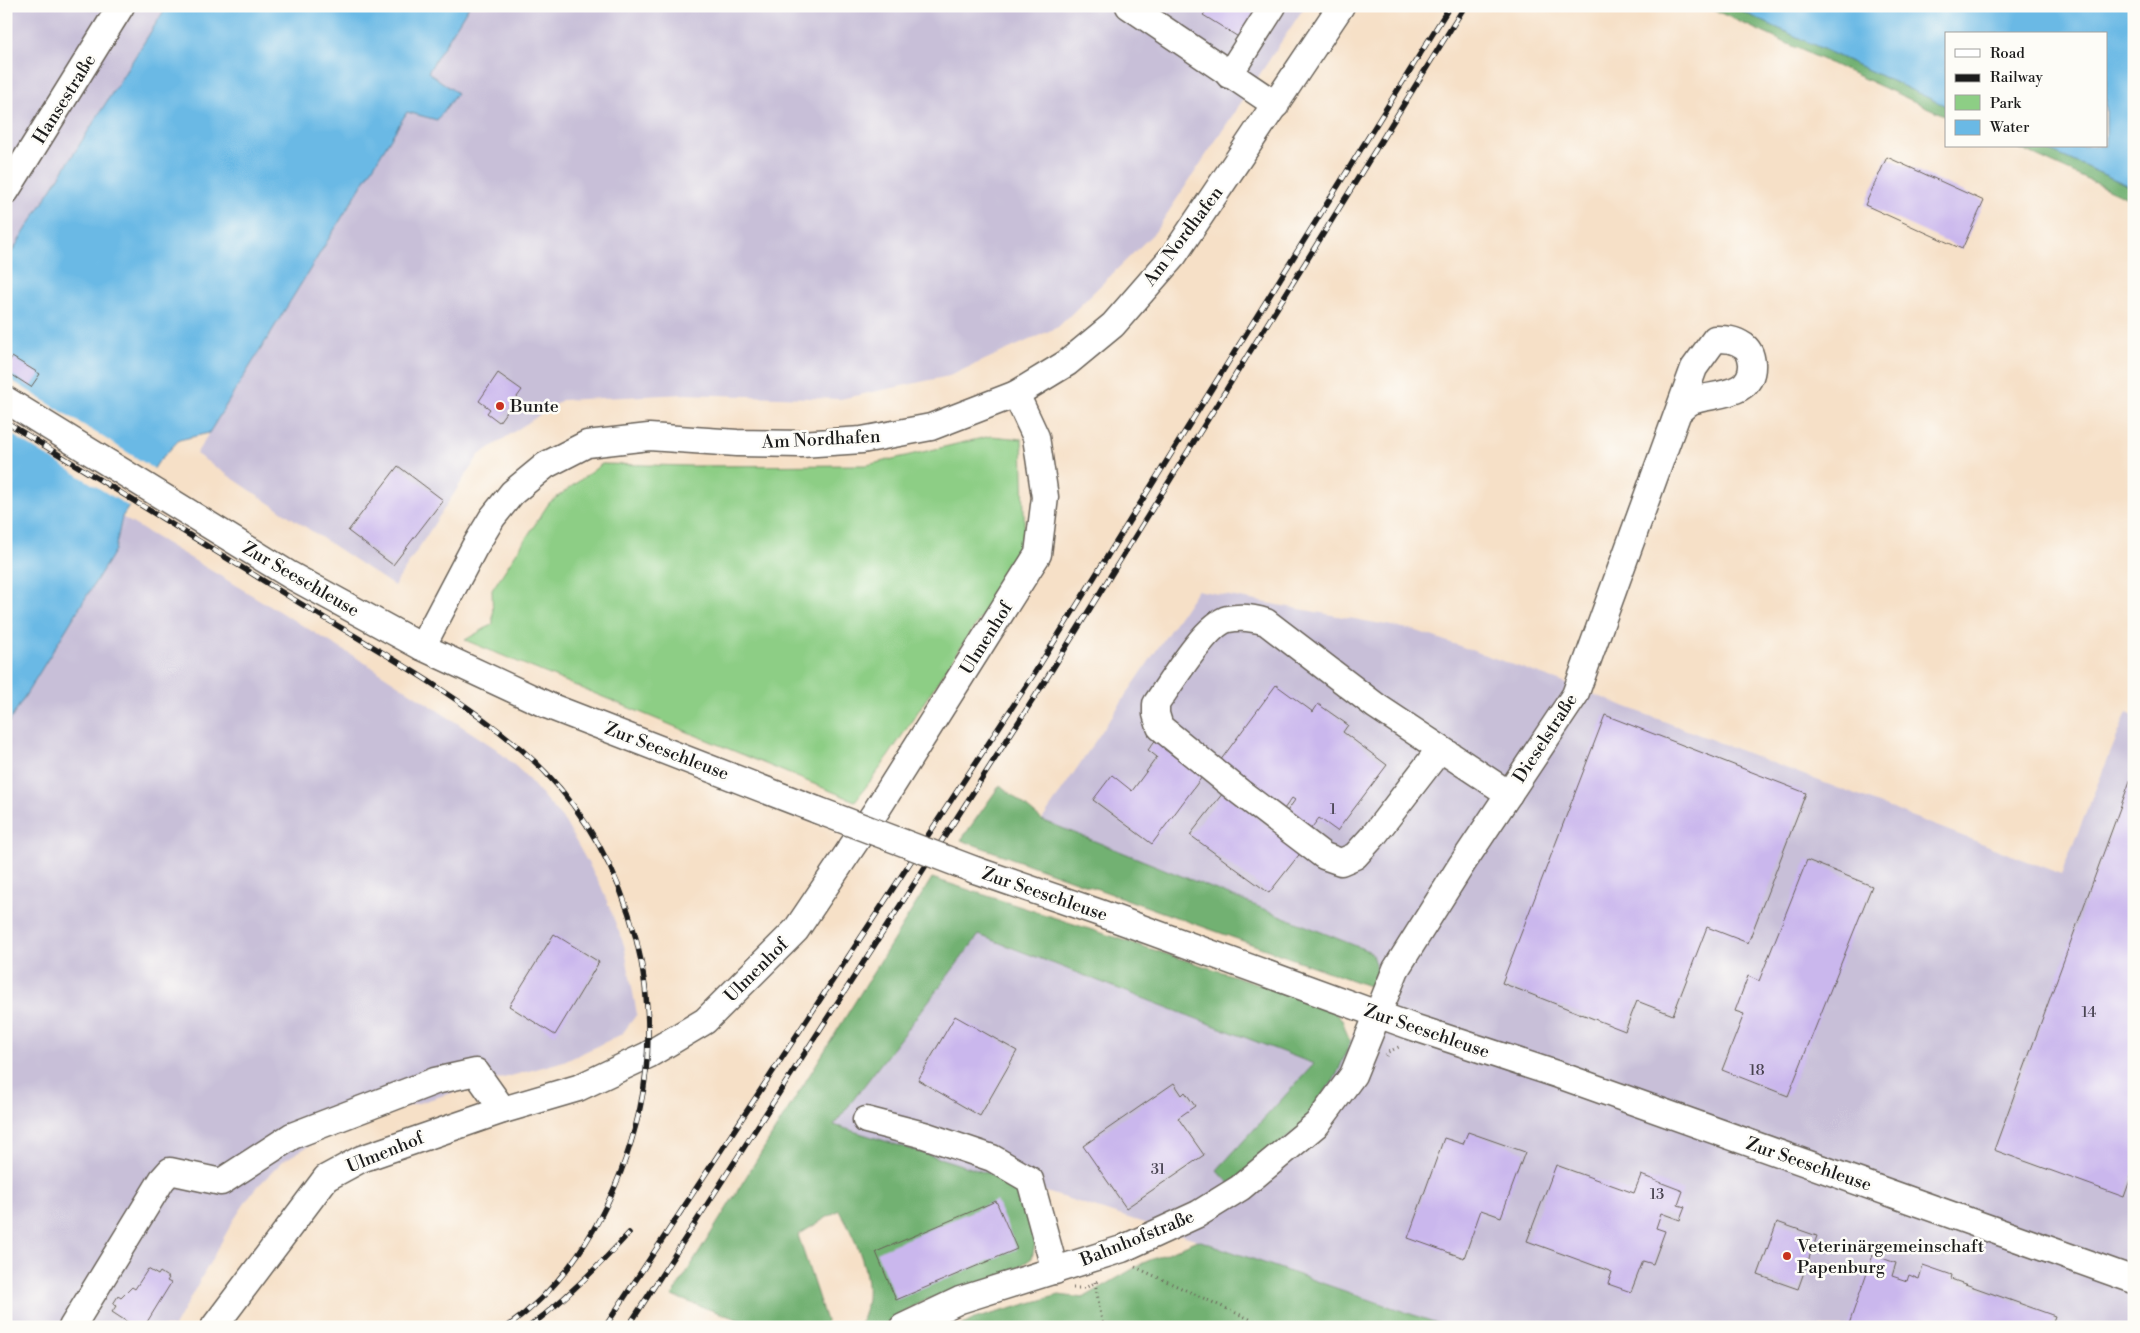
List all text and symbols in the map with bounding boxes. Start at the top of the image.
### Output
legend [1945,32,2108,148]
text: Road [1990,44,2025,63]
street label: Hansestraße [28,50,101,148]
text: Railway [1990,68,2044,87]
text: Park [1990,94,2022,113]
text: Water [1989,118,2030,137]
street label: Am Nordhafen [1138,182,1228,291]
place label: Bunte [509,395,559,418]
marker: Bunte [494,400,506,412]
street label: Am Nordhafen [760,425,881,454]
street label: Zur Seeschleuse [238,537,363,622]
street label: Ulmenhof [955,596,1018,679]
street label: Dieselstraße [1508,689,1583,787]
street label: Zur Seeschleuse [601,717,732,786]
house number: 1 [1330,800,1337,819]
street label: Zur Seeschleuse [979,862,1111,927]
street label: Ulmenhof [719,932,794,1007]
street label: Zur Seeschleuse [1361,999,1493,1064]
house number: 14 [2082,1003,2096,1022]
house number: 18 [1749,1061,1765,1080]
street label: Ulmenhof [343,1126,429,1178]
street label: Zur Seeschleuse [1743,1132,1875,1197]
house number: 31 [1151,1160,1166,1179]
house number: 13 [1650,1185,1664,1204]
street label: Bahnhofstraße [1076,1205,1198,1272]
place label: Veterinärgemeinschaft Papenburg [1796,1235,1985,1279]
marker: Veterinärgemeinschaft Papenburg [1781,1250,1793,1262]

